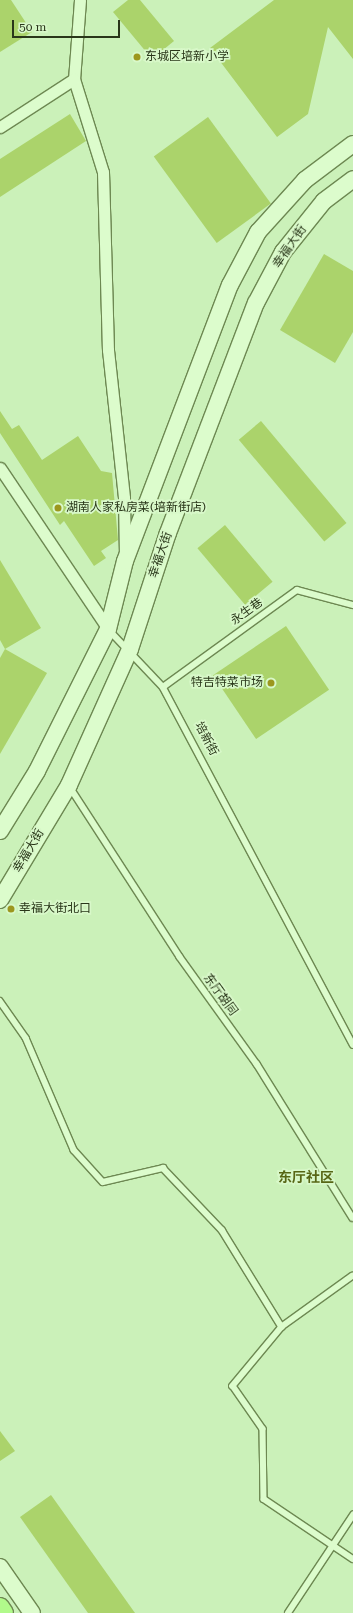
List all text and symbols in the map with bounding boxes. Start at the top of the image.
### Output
scale bar [14,12,122,38]
text: 50 m [19,20,46,34]
place label: 东城区培新小学 [145,50,229,64]
marker: 东城区培新小学 [132,52,142,62]
street label: 幸福大街 [270,223,310,271]
place label: 湖南人家私房菜(培新街店) [66,501,206,515]
marker: 湖南人家私房菜(培新街店) [53,503,63,513]
street label: 幸福大街 [146,530,176,580]
street label: 永生巷 [228,596,266,628]
place label: 特吉特菜市场 [191,676,263,690]
marker: 特吉特菜市场 [266,678,276,688]
street label: 培新街 [191,720,221,758]
street label: 幸福大街 [10,827,48,875]
place label: 幸福大街北口 [19,902,91,916]
marker: 幸福大街北口 [6,904,16,914]
street label: 东厅胡同 [200,971,240,1019]
district label: 东厅社区 [278,1169,334,1185]

